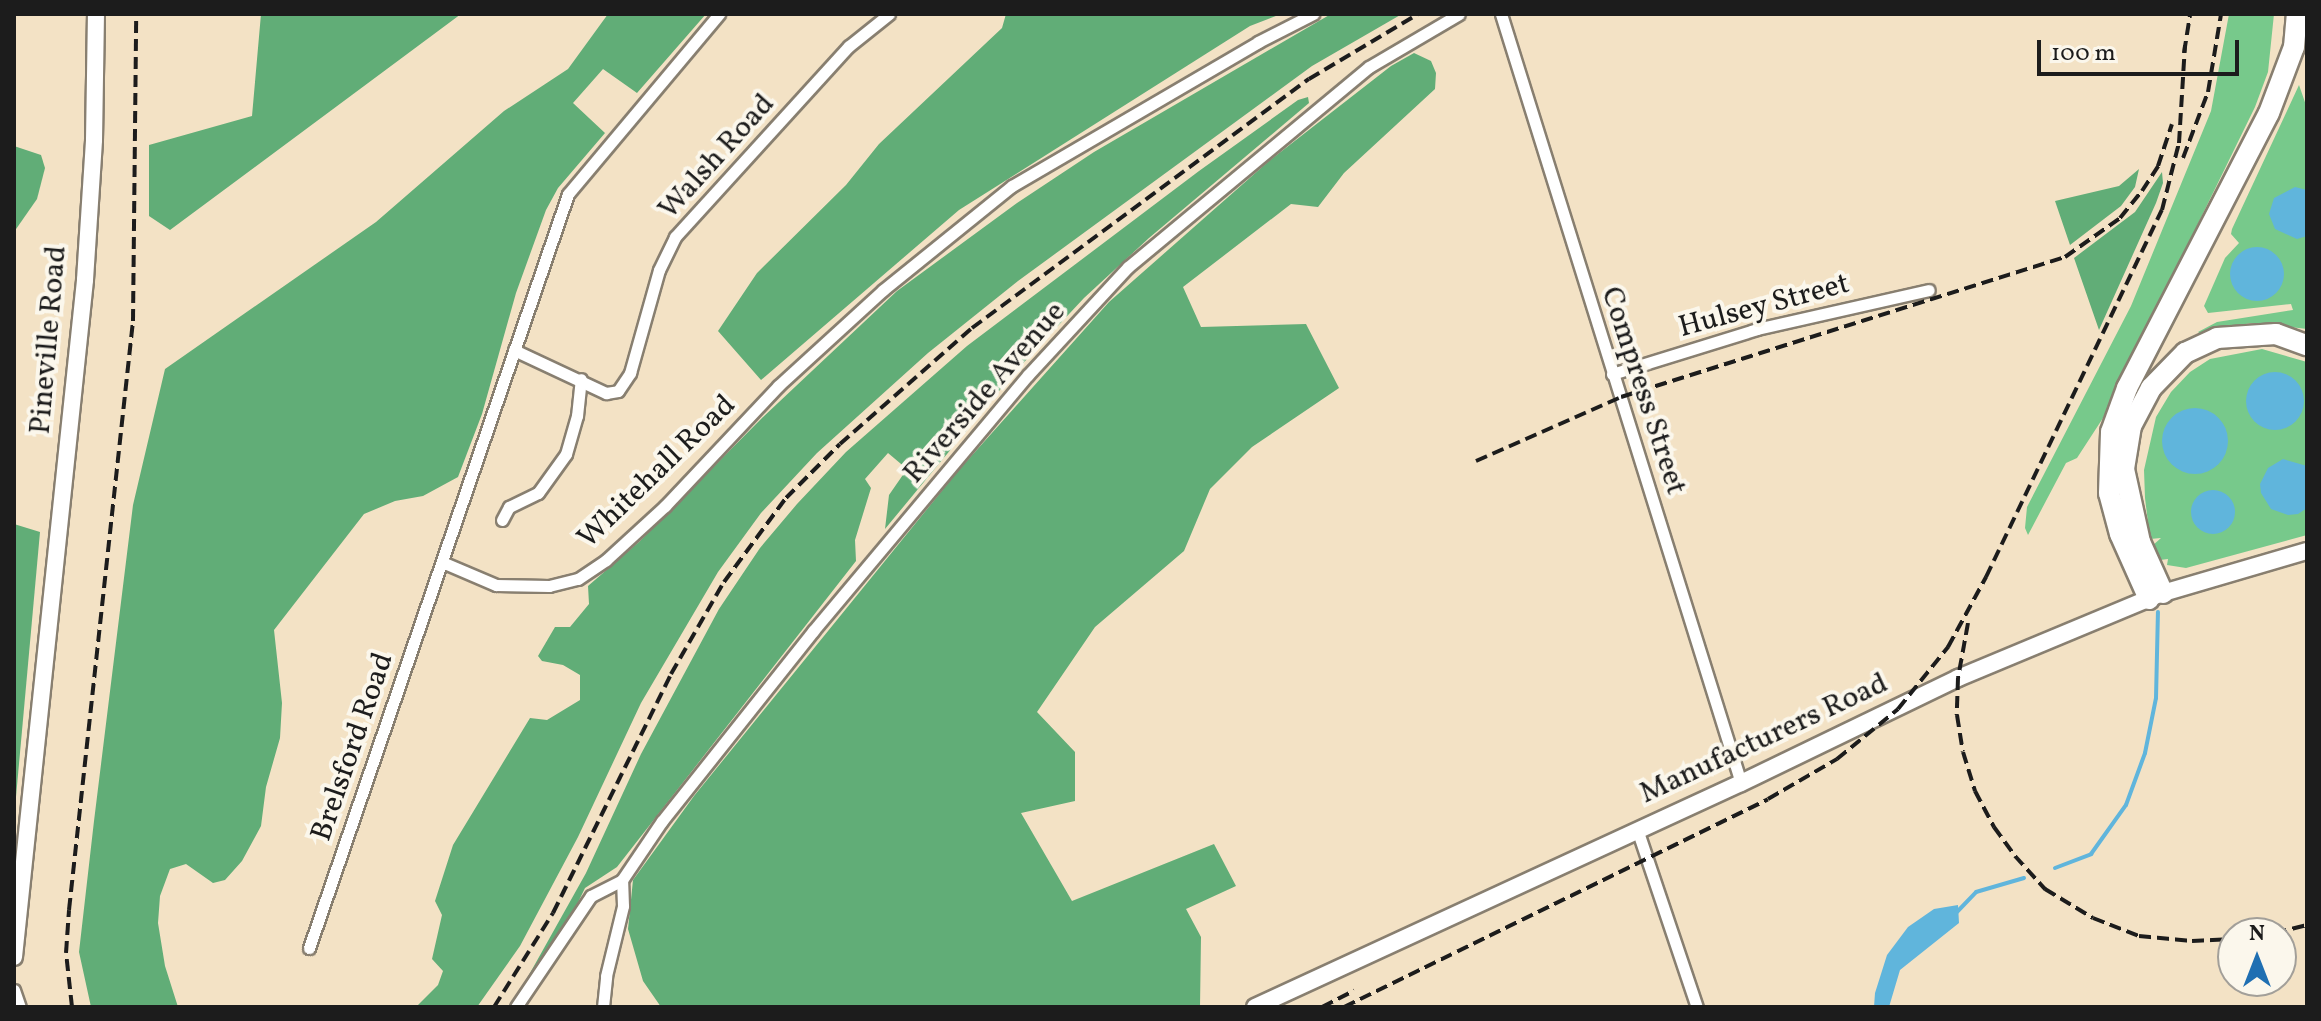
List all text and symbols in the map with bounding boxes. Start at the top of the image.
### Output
scale bar [2041,24,2243,74]
text: 100 m [2051,37,2116,71]
street label: Walsh Road [651,87,783,227]
street label: Pineville Road [23,244,75,436]
street label: Hulsey Street [1674,266,1854,346]
street label: Compress Street [1592,283,1694,499]
street label: Riverside Avenue [896,295,1074,491]
street label: Whitehall Road [571,388,743,556]
street label: Brelsford Road [304,648,402,846]
street label: Manufacturers Road [1634,666,1894,812]
north arrow [2217,917,2297,997]
text: N [2249,919,2265,950]

